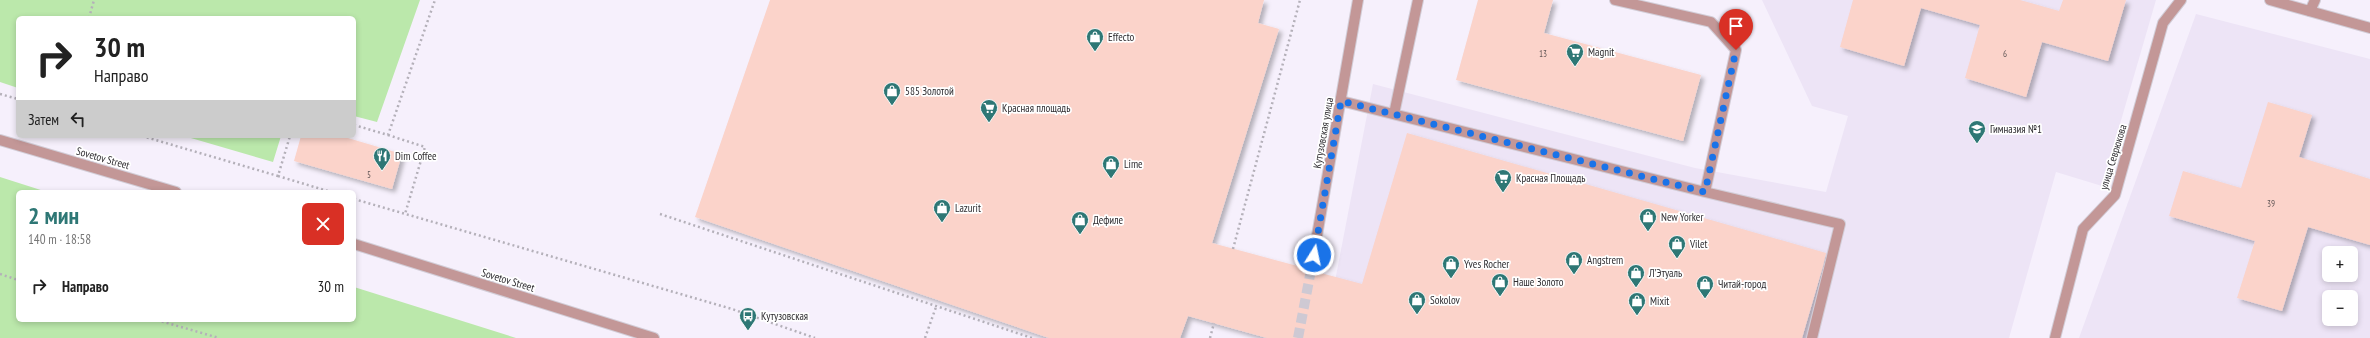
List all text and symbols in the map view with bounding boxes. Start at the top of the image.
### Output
pin [1719,9,1753,50]
icon: arrive [1725,15,1747,37]
shop icon: Effecto [1085,27,1105,52]
text: 30 m [94,28,145,65]
place label: Effecto [1108,30,1135,44]
icon: right [28,32,80,84]
supermarket icon: Magnit [1565,42,1585,67]
place label: Magnit [1588,45,1614,59]
house number: 13 [1539,48,1547,59]
house number: 6 [2003,48,2007,59]
text: Направо [94,64,149,87]
shop icon: 585 Золотой [882,81,902,106]
place label: 585 Золотой [905,84,954,98]
street label: Кутузовская улица [1310,96,1336,170]
supermarket icon: Красная площадь [979,98,999,123]
place label: Красная площадь [1002,101,1070,115]
icon: left [67,108,89,130]
text: Затем [28,110,59,129]
school or university icon: Гимназия №1 [1967,119,1987,144]
place label: Гимназия №1 [1990,122,2042,136]
street label: улица Севрюкова [2096,123,2130,191]
street label: Sovetov Street [75,144,131,172]
restaurant icon: Dim Coffee [372,146,392,171]
place label: Dim Coffee [395,149,437,163]
shop icon: Lime [1101,154,1121,179]
place label: Lime [1124,157,1143,171]
supermarket icon: Красная Площадь [1493,168,1513,193]
house number: 5 [367,169,371,180]
place label: Красная Площадь [1516,171,1585,185]
shop icon: Lazurit [932,198,952,223]
house number: 39 [2267,198,2275,209]
text: 2 мин [28,200,79,231]
place label: Lazurit [955,201,981,215]
button: close [302,203,344,245]
shop icon: New Yorker [1638,207,1658,232]
shop icon: Дефиле [1070,210,1090,235]
place label: New Yorker [1661,210,1703,224]
place label: Дефиле [1093,213,1124,227]
text: 140 m · 18:58 [28,231,91,248]
position arrow [1293,234,1335,276]
shop icon: Vilet [1667,234,1687,259]
place label: Vilet [1689,237,1708,251]
map controls [2322,246,2358,326]
button: + [2322,246,2358,282]
shop icon: Angstrem [1564,250,1584,275]
place label: Angstrem [1587,253,1623,267]
shop icon: Yves Rocher [1441,254,1461,279]
place label: Yves Rocher [1464,257,1509,271]
shop icon: Л’Этуаль [1626,263,1646,288]
street label: Sovetov Street [480,265,536,295]
place label: Л’Этуаль [1648,266,1682,280]
shop icon: Наше Золото [1490,272,1510,297]
shop icon: Читай-город [1695,274,1715,299]
icon: right [28,275,50,297]
place label: Наше Золото [1513,275,1564,289]
text: Направо [62,277,109,296]
text: 30 m [318,277,344,296]
place label: Читай-город [1718,277,1767,291]
shop icon: Sokolov [1407,290,1427,315]
button: − [2322,290,2358,326]
shop icon: Mixit [1627,291,1647,316]
place label: Sokolov [1430,293,1461,307]
place label: Mixit [1650,294,1669,308]
bus stop icon: Кутузовская [738,306,758,331]
place label: Кутузовская [761,309,808,323]

